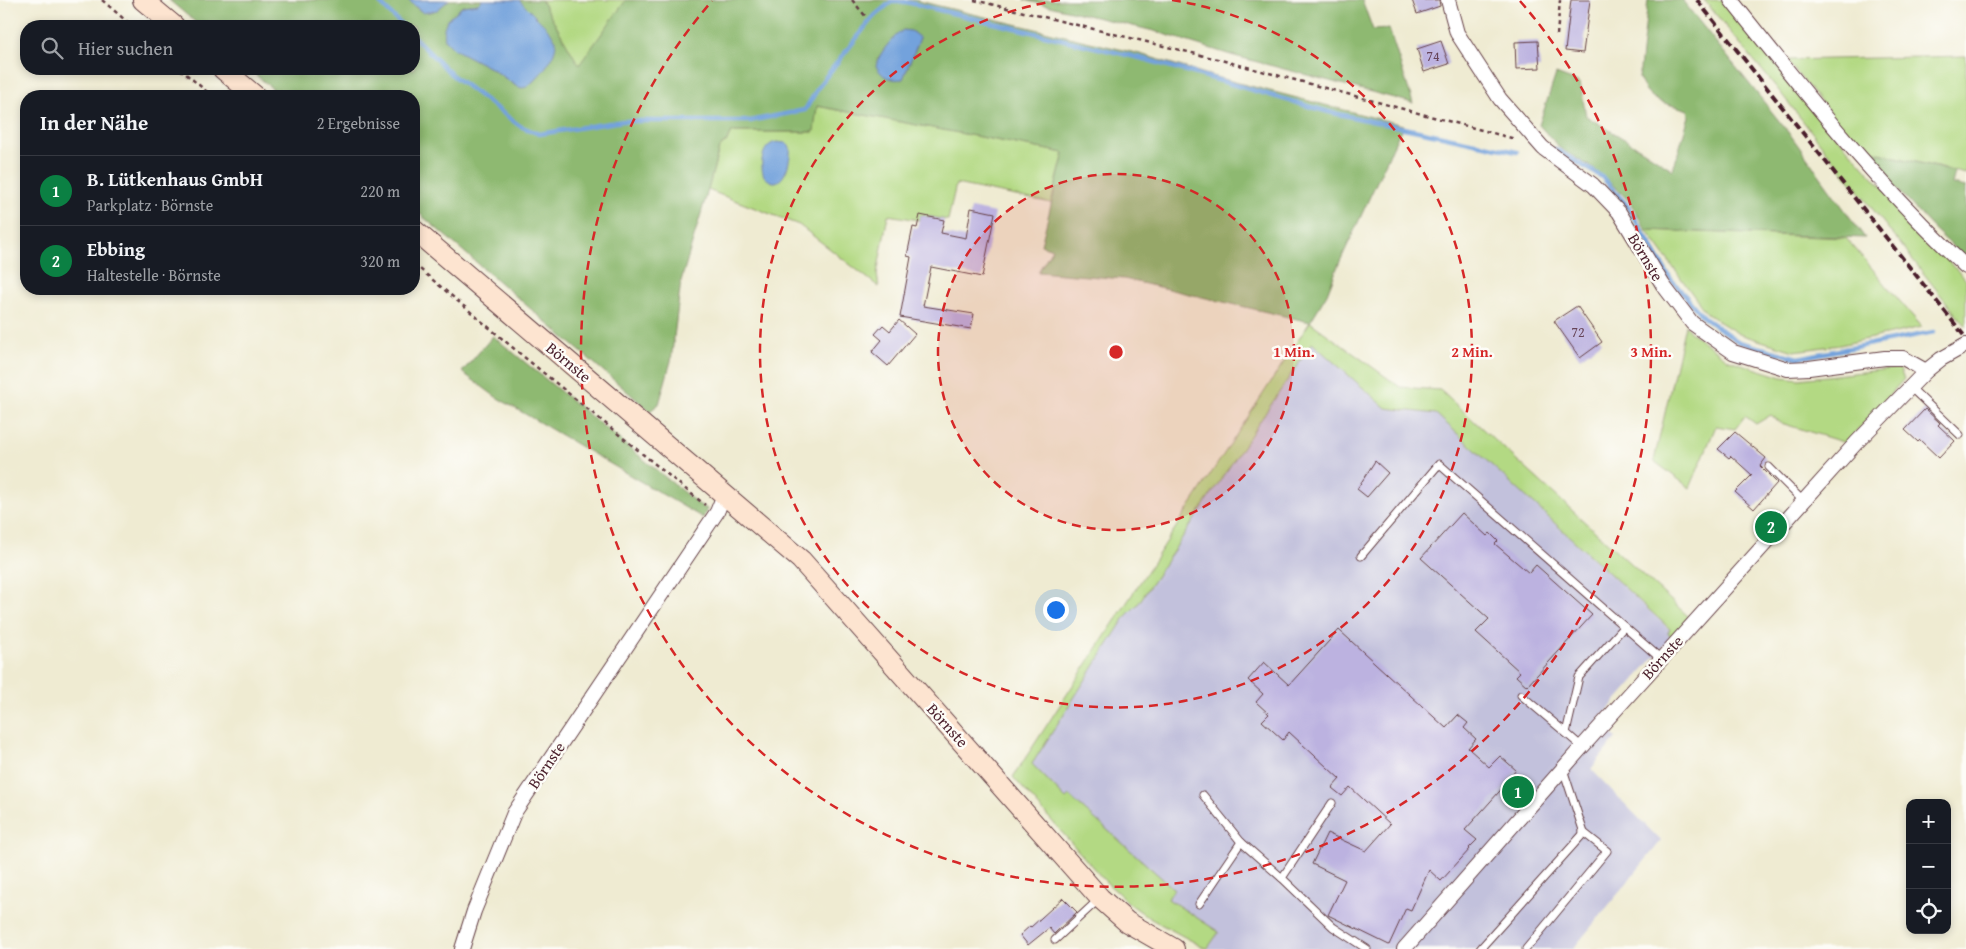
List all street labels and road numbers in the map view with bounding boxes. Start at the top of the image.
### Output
street label: Börnste [1622,228,1670,286]
street label: Börnste [541,336,597,388]
street label: Börnste [1636,630,1688,684]
street label: Börnste [922,698,974,752]
street label: Börnste [521,737,571,793]

